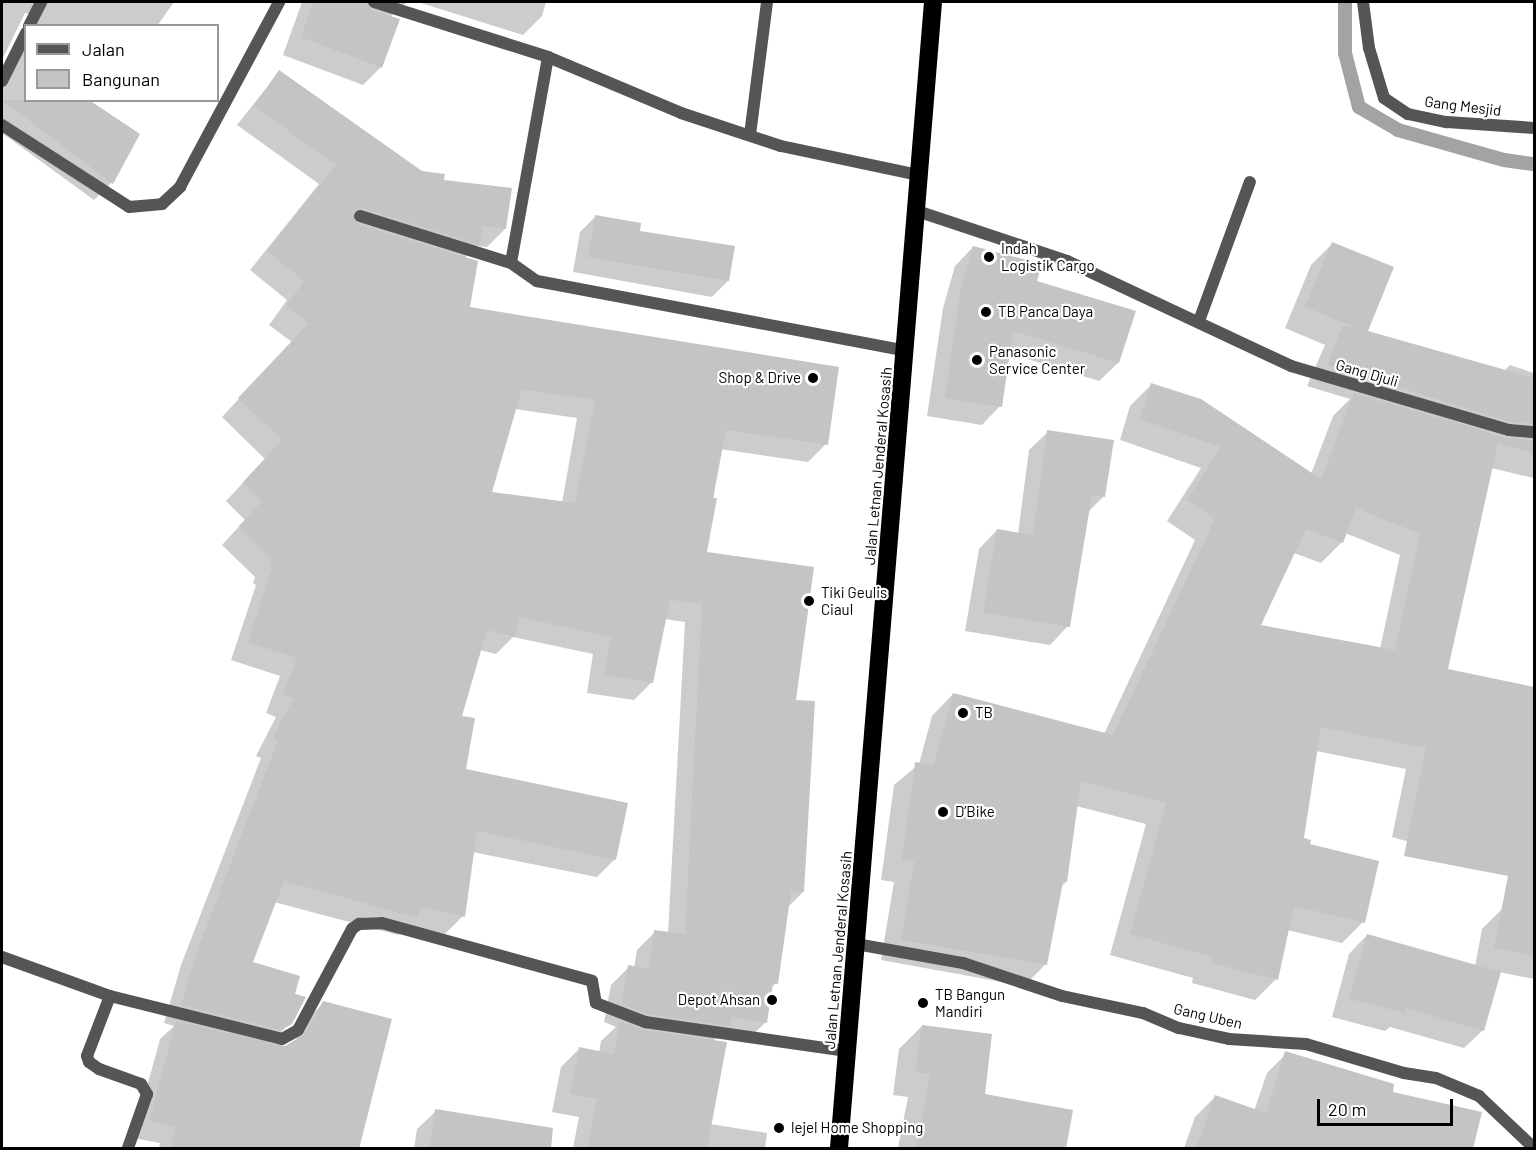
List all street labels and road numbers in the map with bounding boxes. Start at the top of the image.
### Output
street label: Gang Mesjid [1424,92,1502,120]
street label: Gang Djuli [1334,356,1400,390]
street label: Jalan Letnan Jenderal Kosasih [860,366,896,566]
street label: Jalan Letnan Jenderal Kosasih [820,850,856,1050]
street label: Gang Uben [1172,999,1244,1033]

